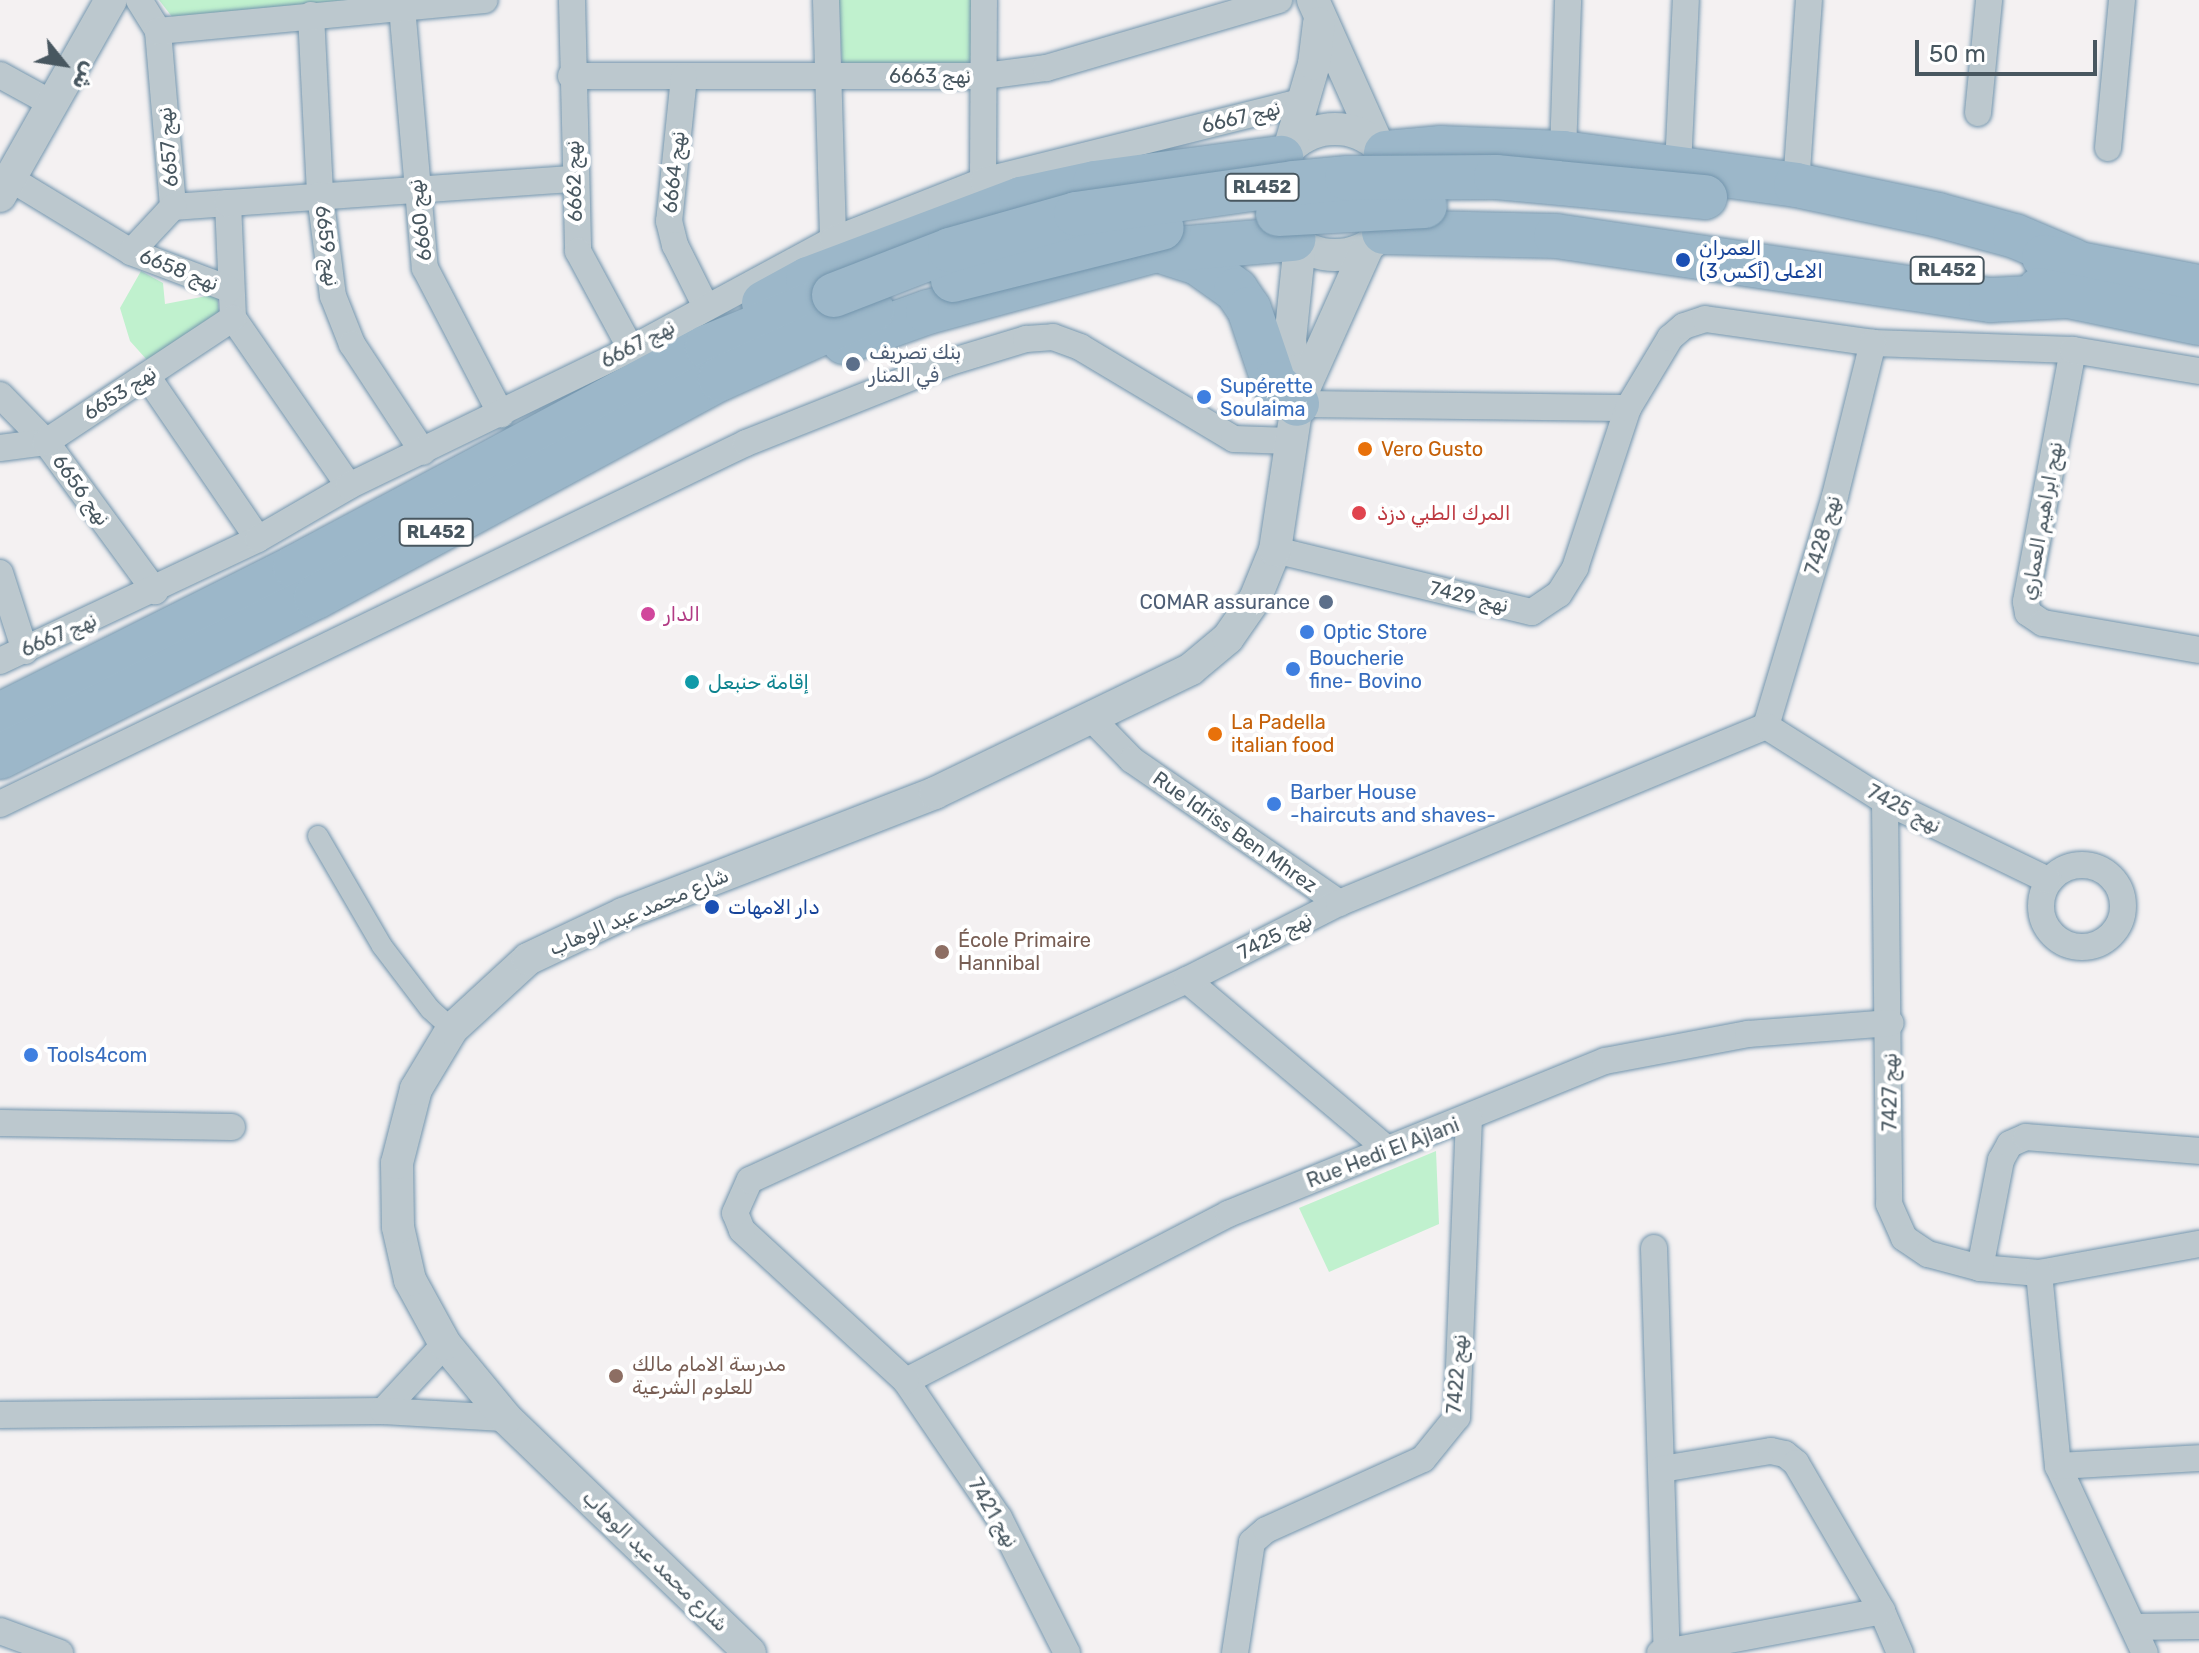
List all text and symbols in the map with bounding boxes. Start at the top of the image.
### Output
north arrow [24,24,104,104]
scale bar [1919,24,2101,74]
text: 50 m [1929,40,1986,68]
text: ش [67,57,104,95]
street label: نهج 6663 [889,64,971,88]
street label: نهج 6667 [1199,96,1283,138]
street label: نهج 6657 [153,106,183,188]
street label: نهج 6664 [658,130,690,214]
street label: نهج 6662 [561,140,587,222]
road number: RL452 [1224,173,1300,201]
street label: نهج 6660 [403,177,437,263]
street label: نهج 6659 [310,204,344,288]
place label: العمران الاعلى (أكس 3) [1699,236,1823,283]
street label: نهج 6658 [136,244,222,296]
marker: العمران الاعلى (أكس 3) [1674,251,1692,269]
road number: RL452 [1909,256,1985,284]
street label: نهج 6667 [597,315,679,373]
place label: بنك تصريف في المنار [869,340,961,387]
marker: بنك تصريف في المنار [844,355,862,373]
street label: نهج 6653 [79,361,161,425]
place label: Supérette Soulaima [1220,374,1313,421]
marker: Supérette Soulaima [1195,388,1213,406]
place label: Vero Gusto [1381,437,1483,461]
marker: Vero Gusto [1356,440,1374,458]
street label: نهج ابراهيم العماري [2016,440,2068,602]
street label: نهج 6656 [47,450,115,530]
street label: نهج 7428 [1800,493,1846,577]
place label: المرك الطبي دزذ [1377,501,1511,525]
marker: المرك الطبي دزذ [1348,502,1370,524]
road number: RL452 [398,518,474,546]
street label: نهج 7429 [1428,576,1510,618]
place label: COMAR assurance [1140,590,1310,614]
marker: COMAR assurance [1317,593,1335,611]
place label: الدار [664,602,700,626]
marker: الدار [639,605,657,623]
street label: نهج 6667 [18,608,100,662]
place label: Optic Store [1323,620,1427,644]
marker: Optic Store [1298,623,1316,641]
place label: Boucherie fine- Bovino [1309,646,1422,693]
marker: Boucherie fine- Bovino [1284,660,1302,678]
place label: إقامة حنبعل [708,670,809,694]
marker: إقامة حنبعل [683,673,701,691]
place label: La Padella italian food [1231,710,1335,757]
marker: La Padella italian food [1206,725,1224,743]
street label: Rue Idriss Ben Mhrez [1148,766,1322,898]
place label: Barber House -haircuts and shaves- [1290,780,1496,827]
street label: نهج 7425 [1863,780,1945,838]
marker: Barber House -haircuts and shaves- [1265,795,1283,813]
street label: شارع محمد عبد الوهاب [546,863,732,961]
place label: دار الامهات [728,895,820,919]
marker: دار الامهات [703,898,721,916]
street label: نهج 7425 [1234,907,1316,965]
place label: École Primaire Hannibal [958,928,1091,975]
marker: École Primaire Hannibal [933,943,951,961]
place label: Tools4com [47,1043,147,1067]
marker: Tools4com [22,1046,40,1064]
street label: نهج 7427 [1878,1053,1902,1131]
street label: Rue Hedi El Ajlani [1303,1113,1463,1193]
street label: نهج 7422 [1442,1334,1472,1414]
place label: مدرسة الامام مالك للعلوم الشرعية [632,1352,786,1399]
marker: مدرسة الامام مالك للعلوم الشرعية [607,1367,625,1385]
street label: نهج 7421 [963,1474,1023,1552]
street label: شارع محمد عبد الوهاب [577,1485,733,1637]

